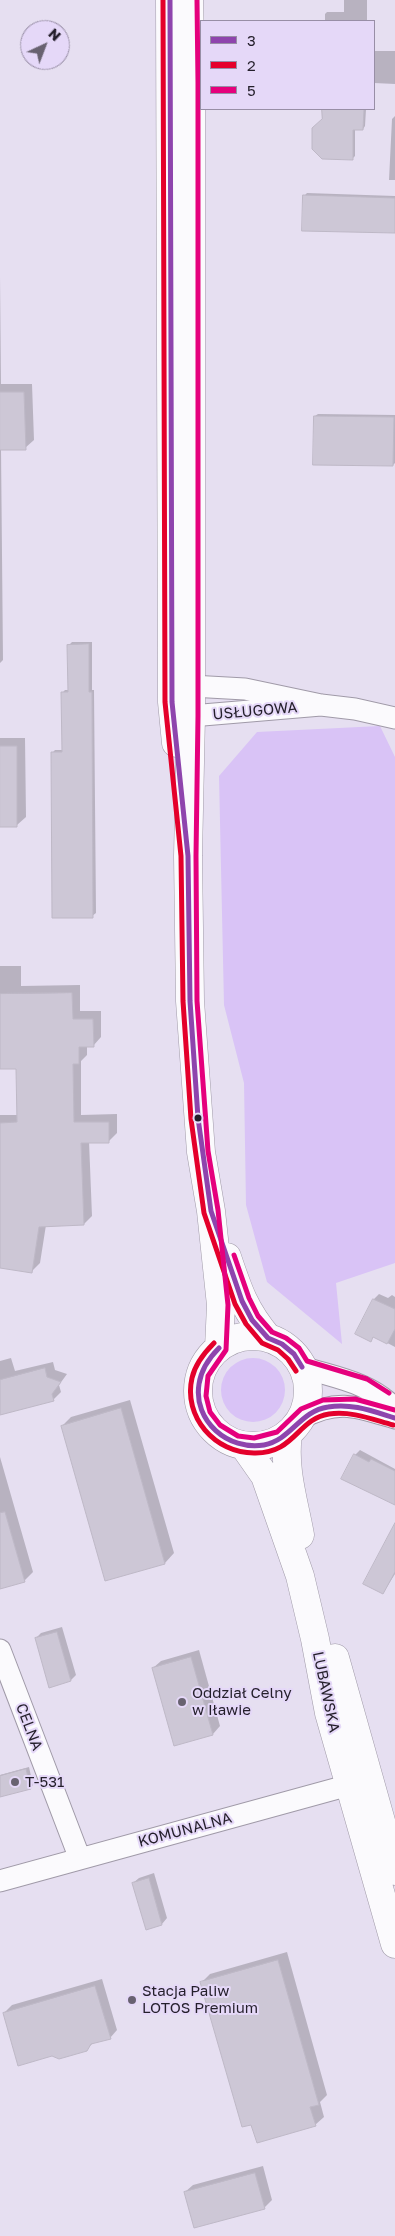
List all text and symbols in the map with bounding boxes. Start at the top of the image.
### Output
north arrow [20,20,70,70]
legend [200,20,375,110]
text: N [45,25,65,44]
text: 3 [247,31,256,49]
text: 2 [247,56,256,74]
text: 5 [247,81,256,99]
street label: USŁUGOWA [212,698,298,724]
unlabelled marker [193,1113,203,1123]
street label: LUBAWSKA [309,1650,343,1734]
place label: Oddział Celny w Iławie [192,1684,292,1719]
marker: Oddział Celny w Iławie [176,1696,188,1708]
street label: CELNA [12,1701,46,1753]
place label: T-531 [25,1773,64,1791]
marker: T-531 [9,1776,21,1788]
street label: KOMUNALNA [136,1809,234,1851]
place label: Stacja Paliw LOTOS Premium [142,1982,258,2017]
marker: Stacja Paliw LOTOS Premium [126,1994,138,2006]

